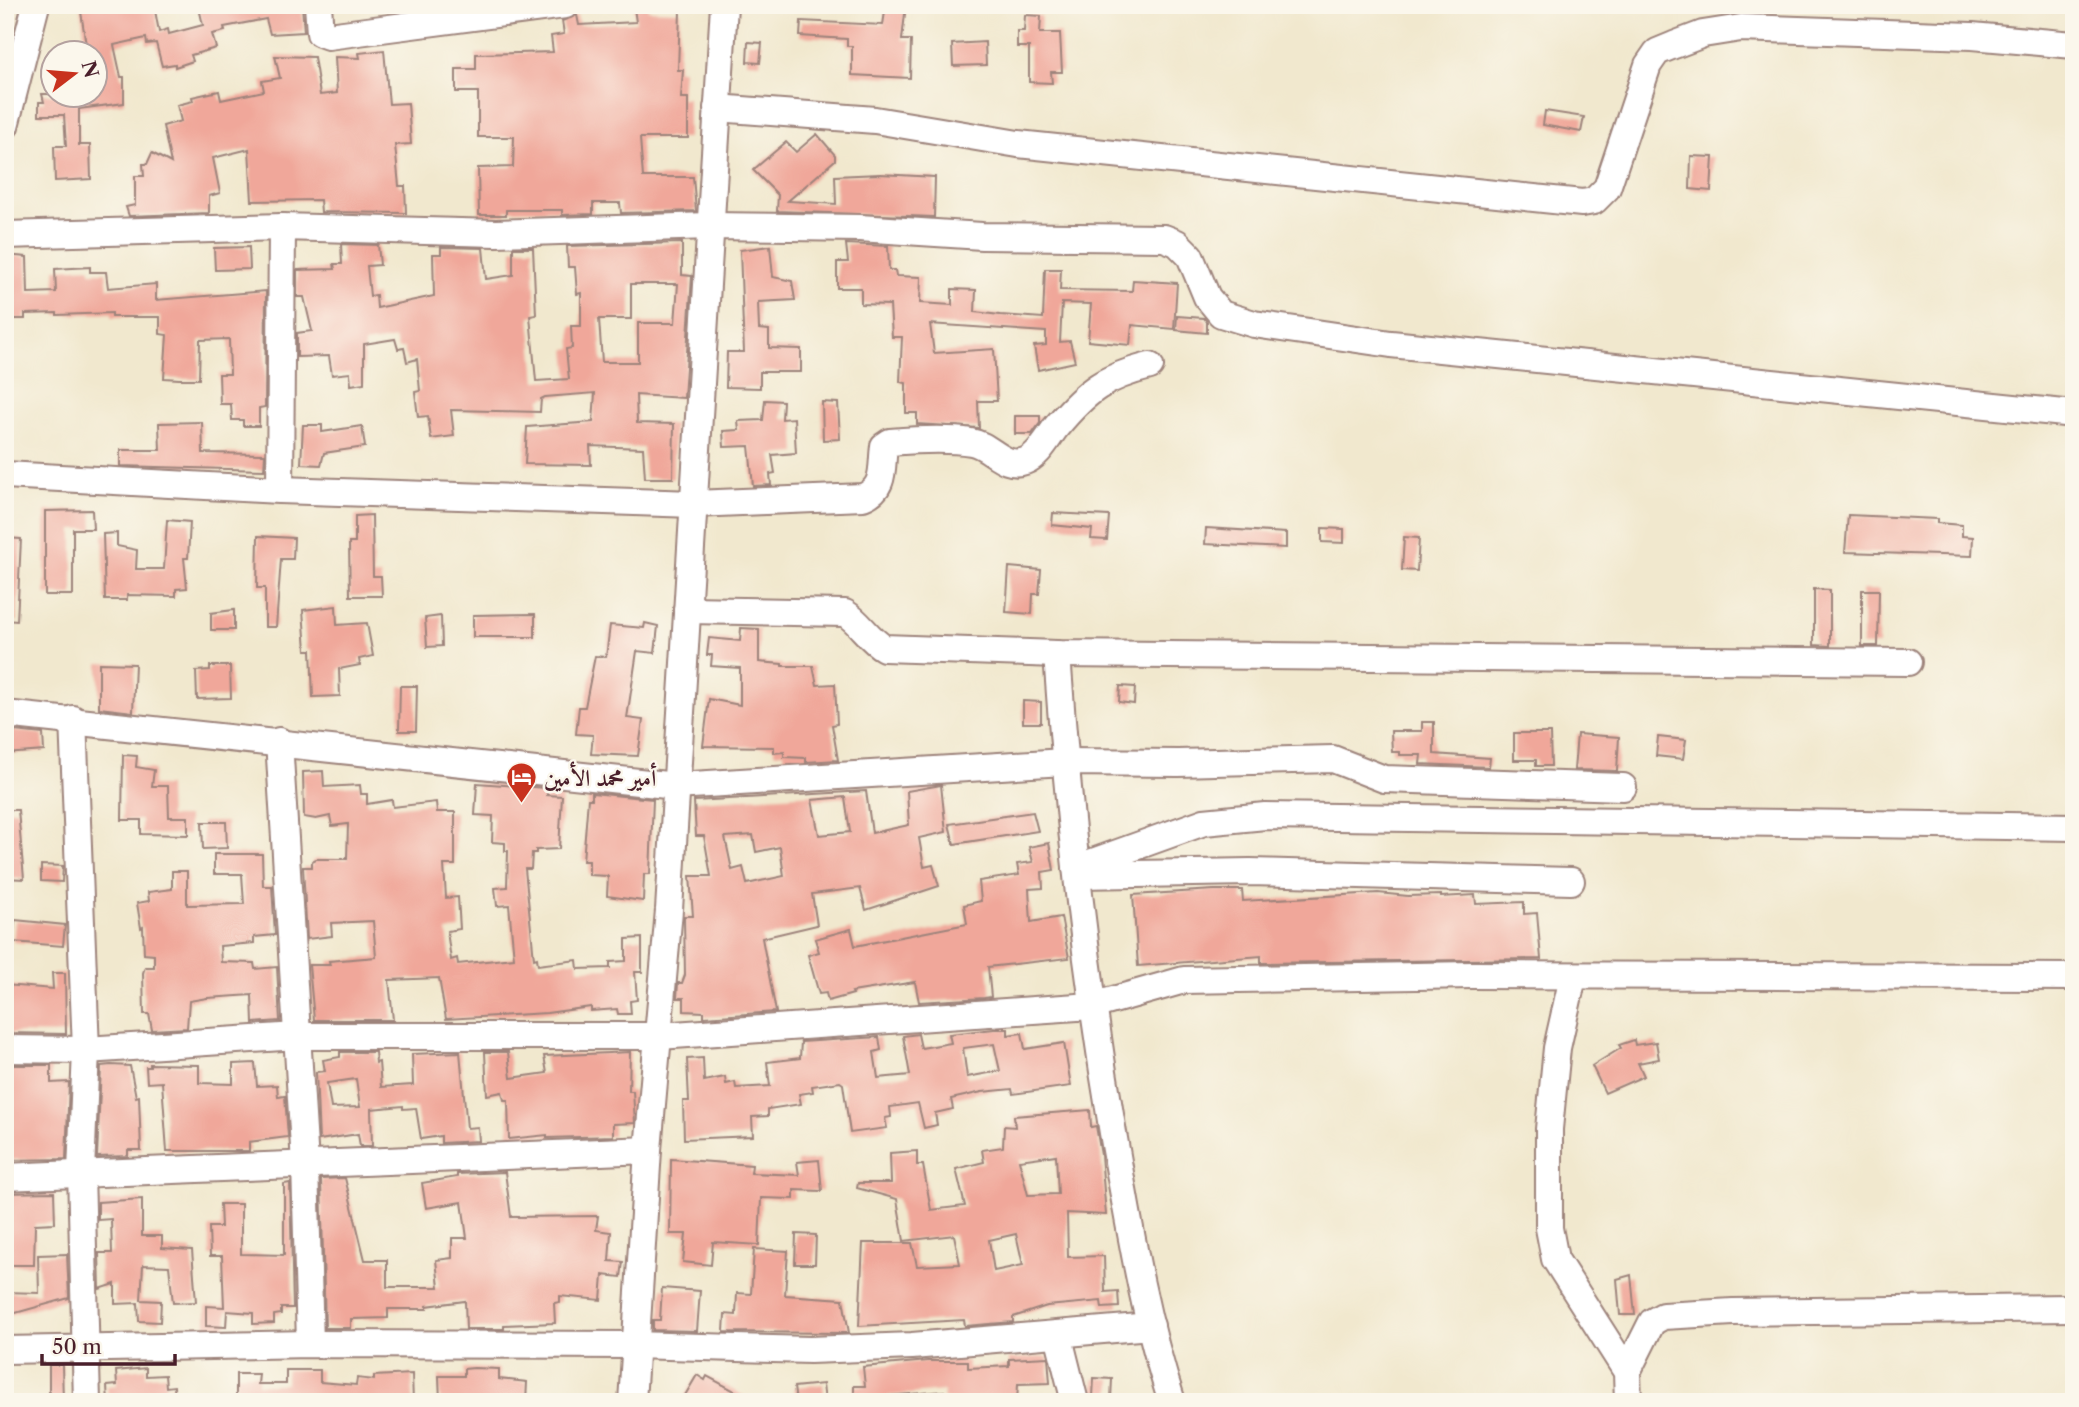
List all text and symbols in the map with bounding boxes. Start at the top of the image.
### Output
north arrow [38,38,108,108]
text: N [77,58,103,81]
hotel icon: أمير محمد الأمين [504,761,538,805]
place label: أمير محمد الأمين [544,761,657,792]
scale bar [42,1323,175,1367]
text: 50 m [52,1334,102,1359]

